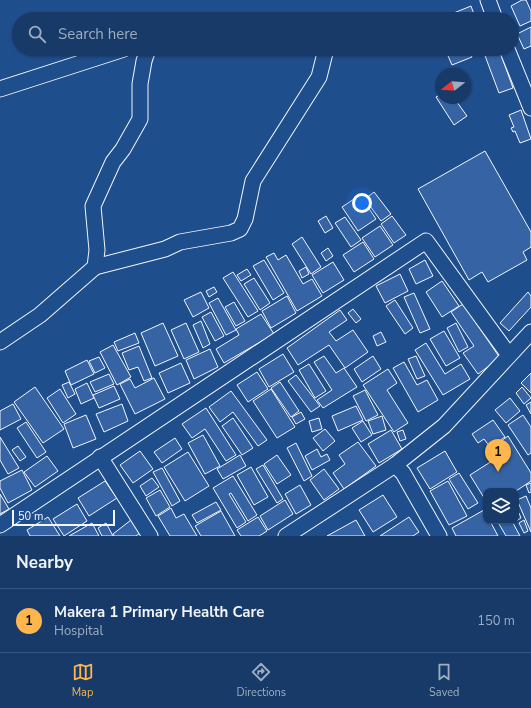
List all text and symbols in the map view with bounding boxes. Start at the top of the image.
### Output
search box [12,12,519,56]
icon: search [26,23,48,45]
text: Search here [58,24,138,44]
north arrow [435,68,471,104]
your location [352,193,372,213]
pin: 1 [485,439,511,472]
map controls [483,488,519,524]
button: layers [483,488,519,524]
scale bar [12,508,115,527]
text: 50 m [18,509,43,524]
text: Nearby [16,551,73,574]
text: Makera 1 Primary Health Care [54,602,264,622]
text: 1 [25,612,33,630]
text: 150 m [477,612,515,630]
text: Hospital [54,622,103,640]
tab: Map [72,661,94,700]
tab: Directions [237,661,286,700]
tab: Saved [429,661,459,700]

